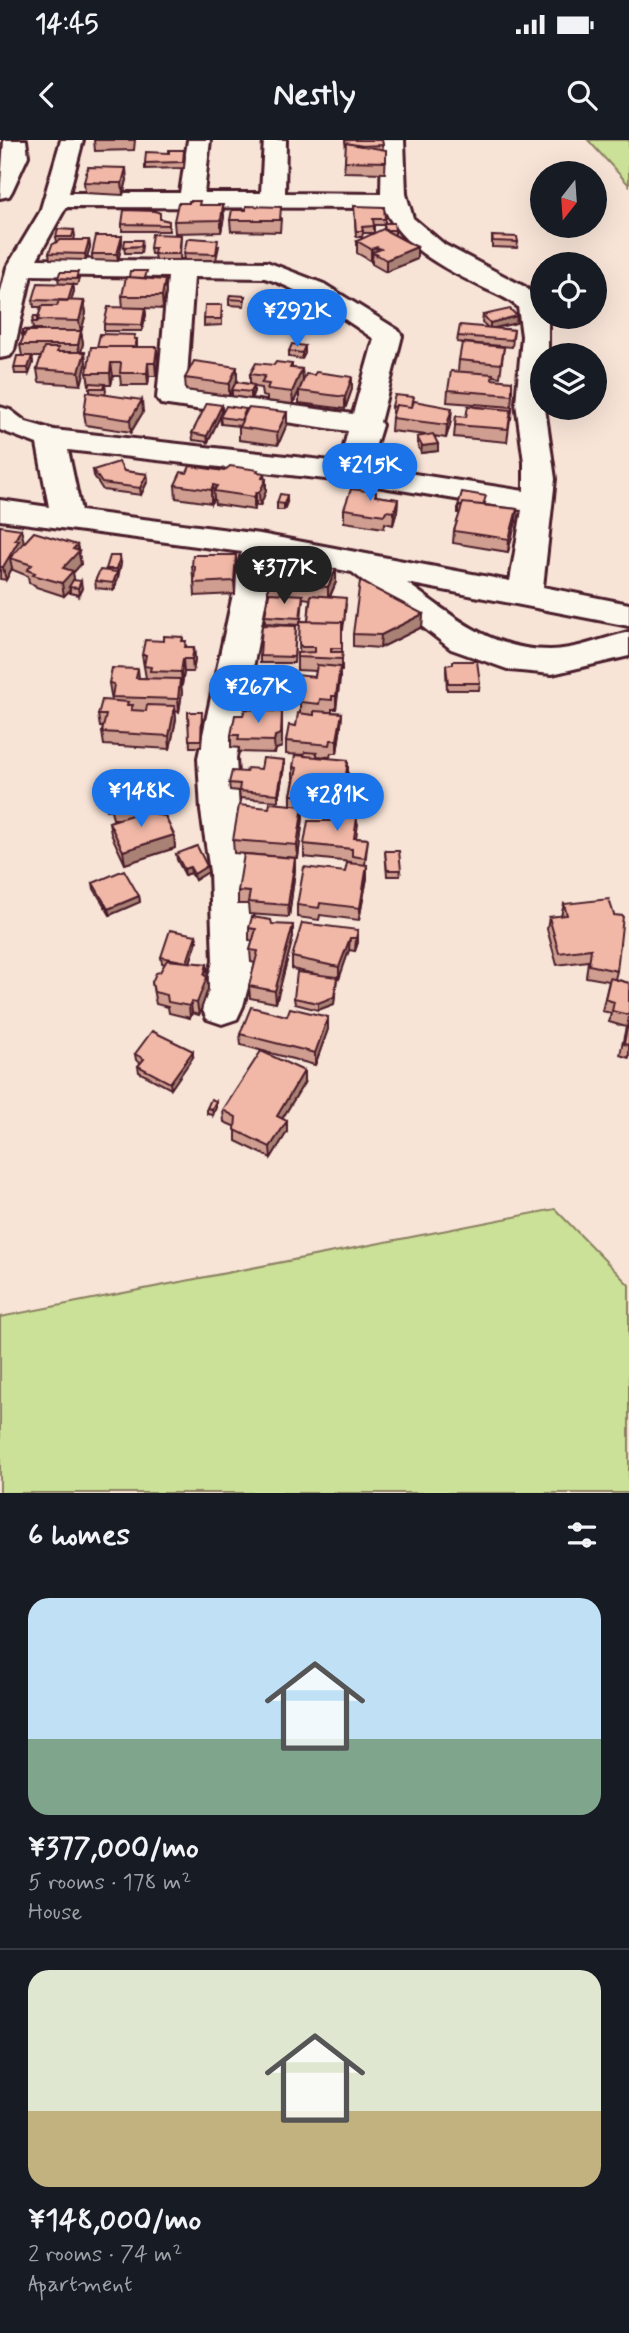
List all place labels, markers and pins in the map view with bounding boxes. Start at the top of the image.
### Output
pin: ¥292K [248,290,346,349]
pin: ¥215K [321,444,419,503]
pin: ¥377K [235,546,333,606]
pin: ¥267K [209,666,307,725]
pin: ¥148K [92,770,190,829]
pin: ¥281K [288,774,386,833]

